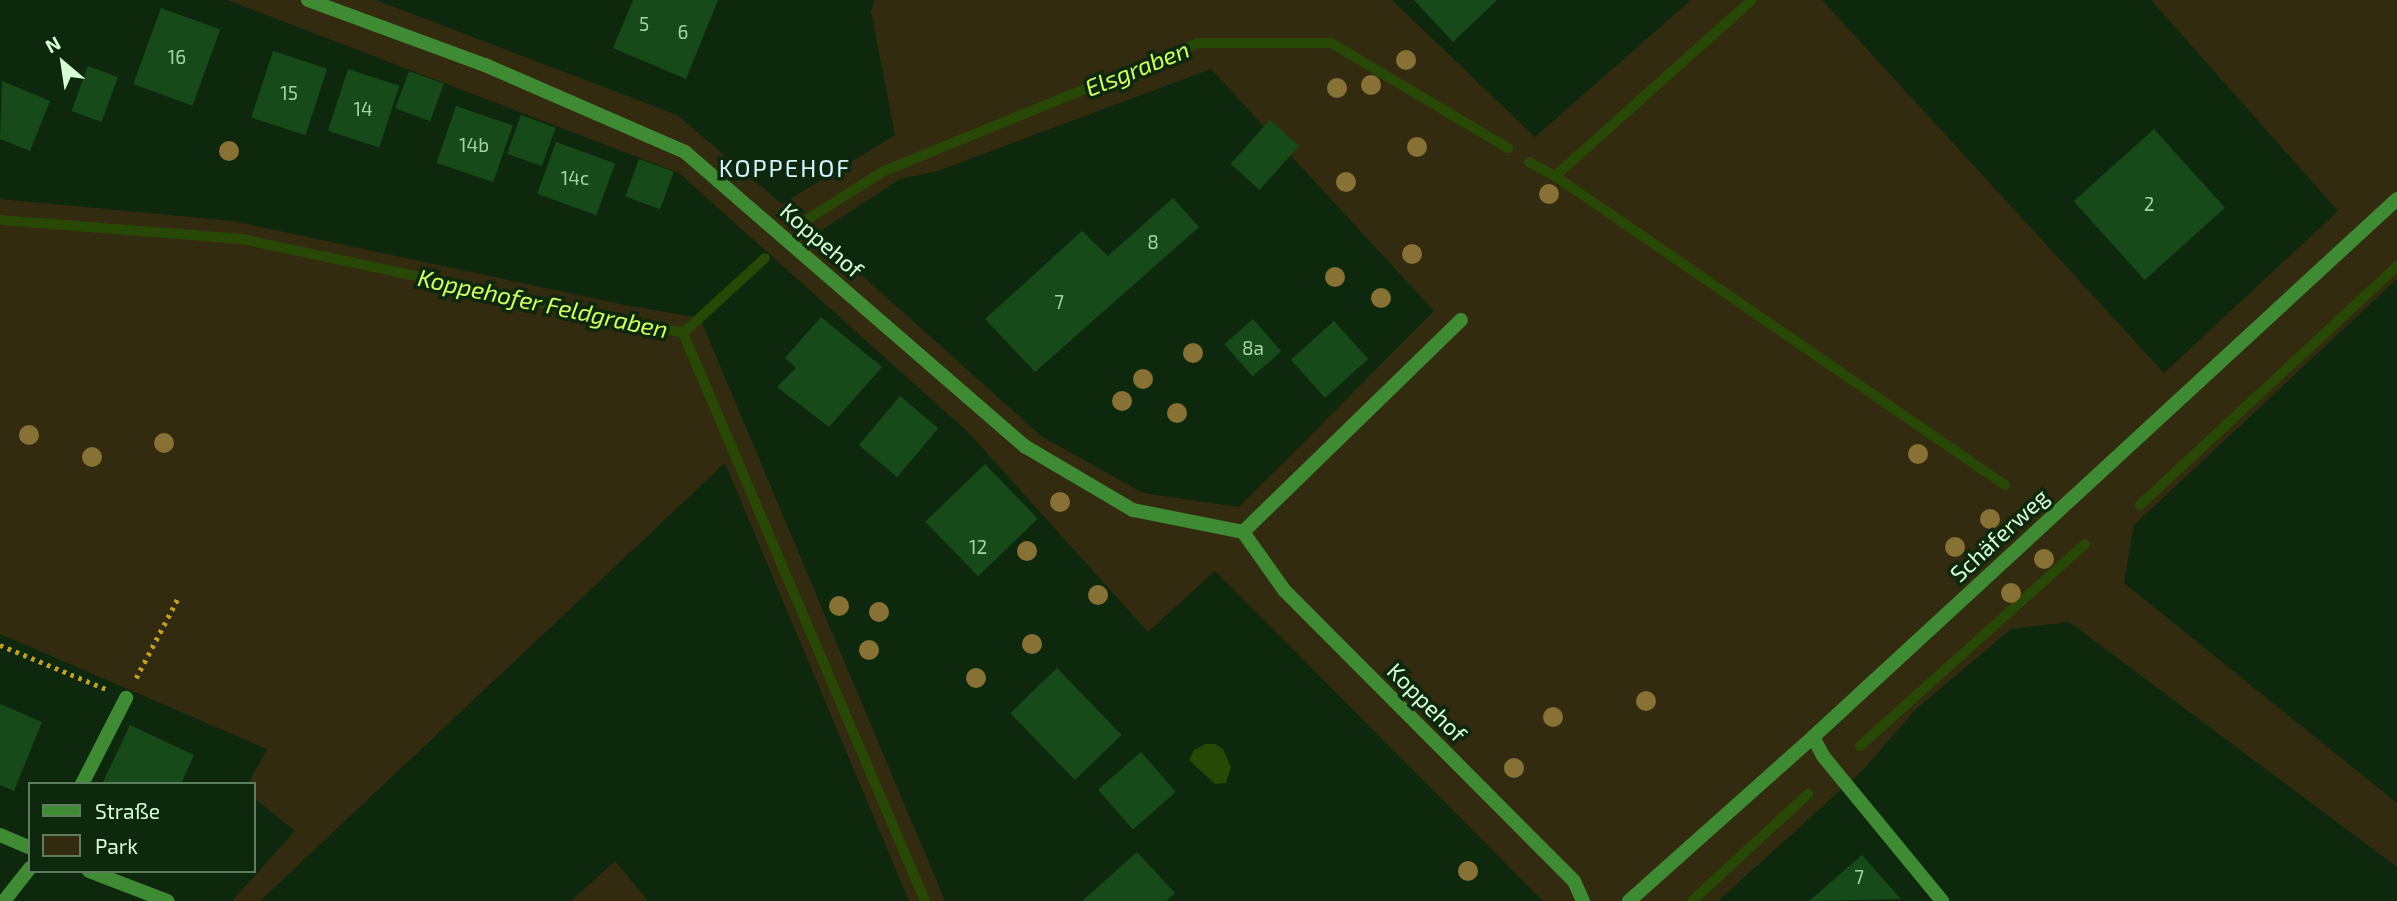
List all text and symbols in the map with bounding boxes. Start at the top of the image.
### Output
house number: 5 [639,13,649,35]
house number: 6 [678,21,688,43]
north arrow [28,28,98,98]
text: N [41,31,64,58]
water label: Elsgraben [1081,34,1193,102]
house number: 16 [168,46,186,68]
house number: 15 [280,82,298,104]
house number: 14 [353,98,373,120]
house number: 14b [459,134,489,156]
district label: KOPPEHOF [720,154,850,182]
house number: 14c [561,167,589,189]
house number: 2 [2144,193,2154,215]
street label: Koppehof [775,197,869,283]
house number: 8 [1147,231,1159,253]
water label: Koppehofer Feldgraben [415,262,671,344]
house number: 7 [1054,291,1064,313]
house number: 8a [1242,337,1264,359]
street label: Schäferweg [1944,483,2054,587]
house number: 12 [969,536,987,558]
street label: Koppehof [1382,657,1472,747]
legend [28,782,256,873]
text: Straße [95,798,160,823]
text: Park [95,833,138,858]
house number: 7 [1854,866,1864,888]

